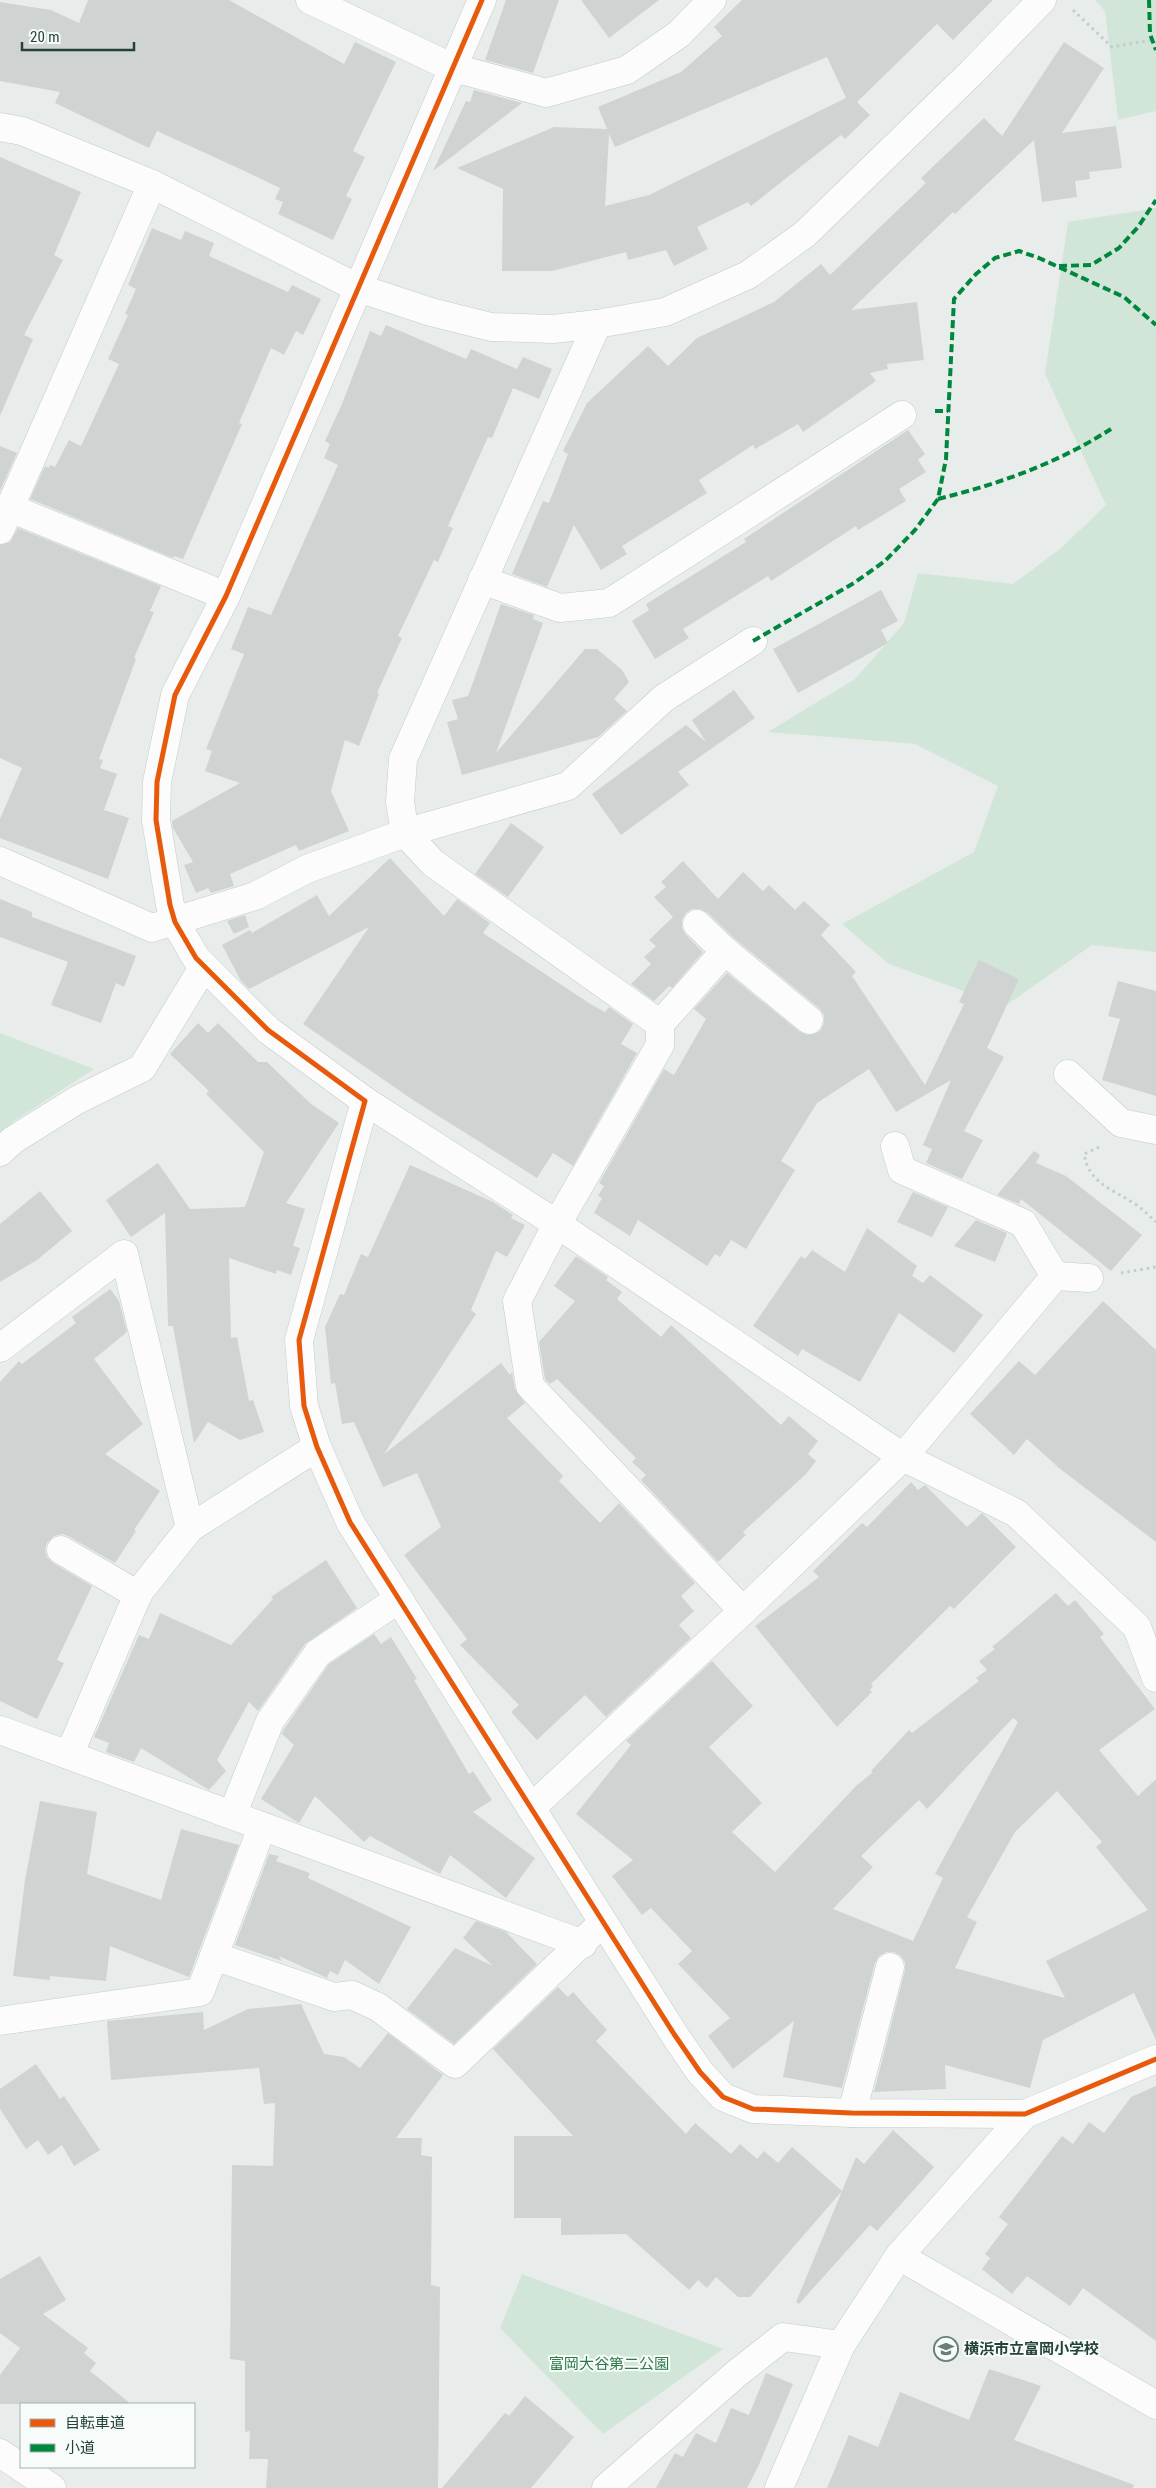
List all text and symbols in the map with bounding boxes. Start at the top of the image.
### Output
scale bar [22,20,135,52]
text: 20 m [30,28,60,46]
school or university icon: 横浜市立富岡小学校 [933,2336,959,2362]
place label: 横浜市立富岡小学校 [964,2340,1099,2358]
park label: 富岡大谷第二公園 [549,2355,669,2373]
legend [20,2403,195,2468]
text: 自転車道 [65,2414,125,2432]
text: 小道 [65,2439,95,2457]

